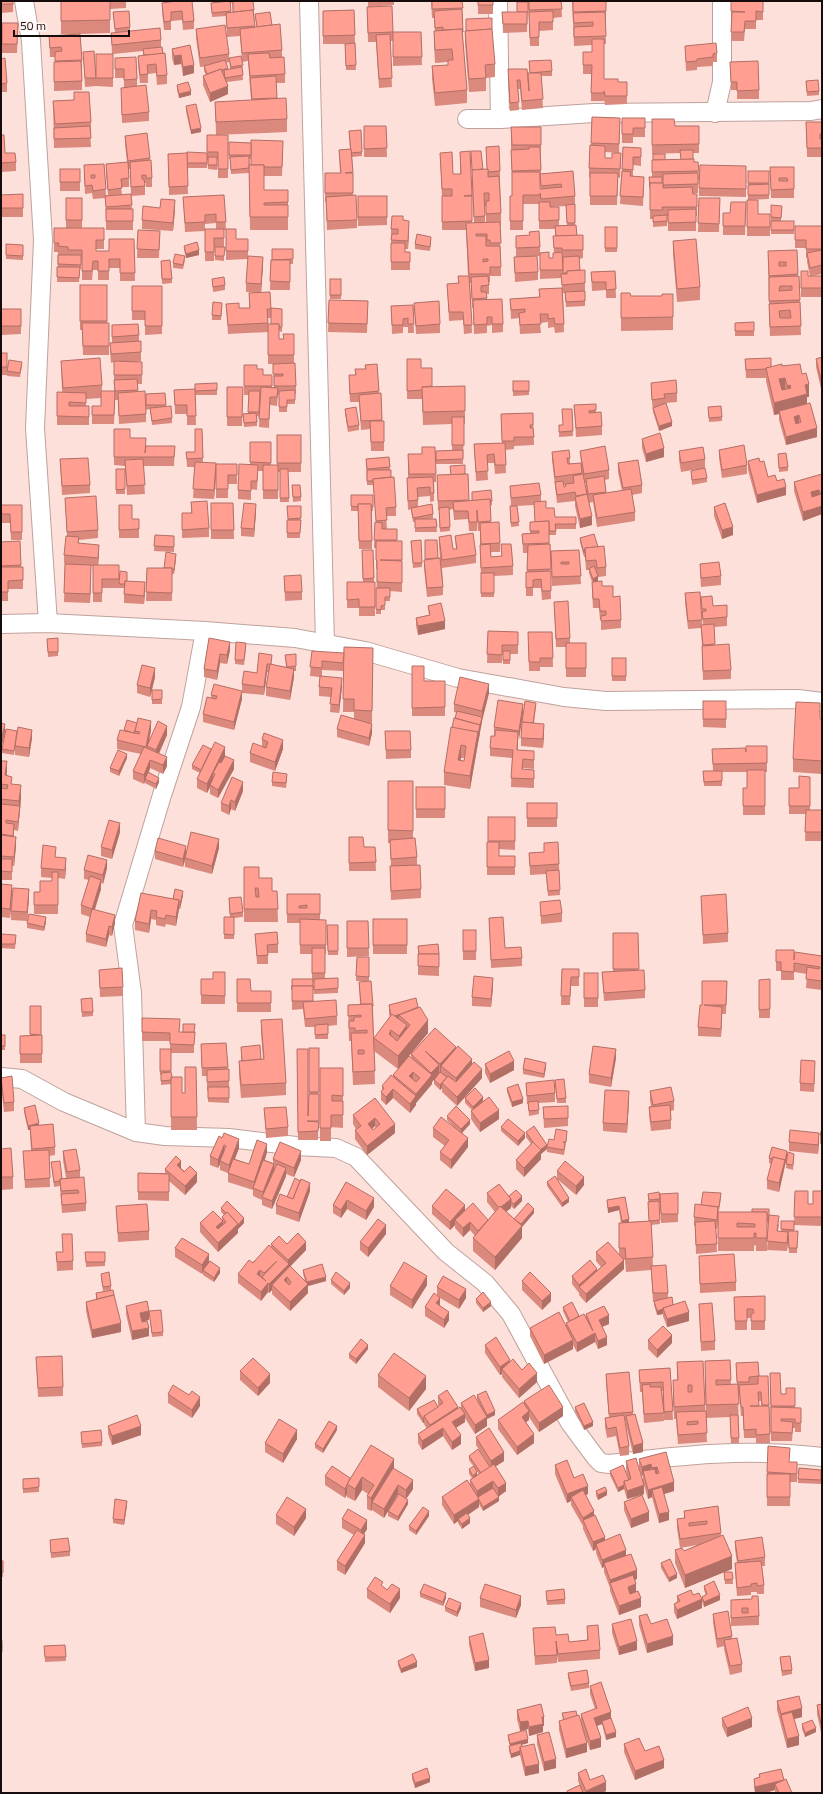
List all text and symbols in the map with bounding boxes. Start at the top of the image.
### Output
scale bar [14,12,129,38]
text: 50 m [20,16,46,35]

